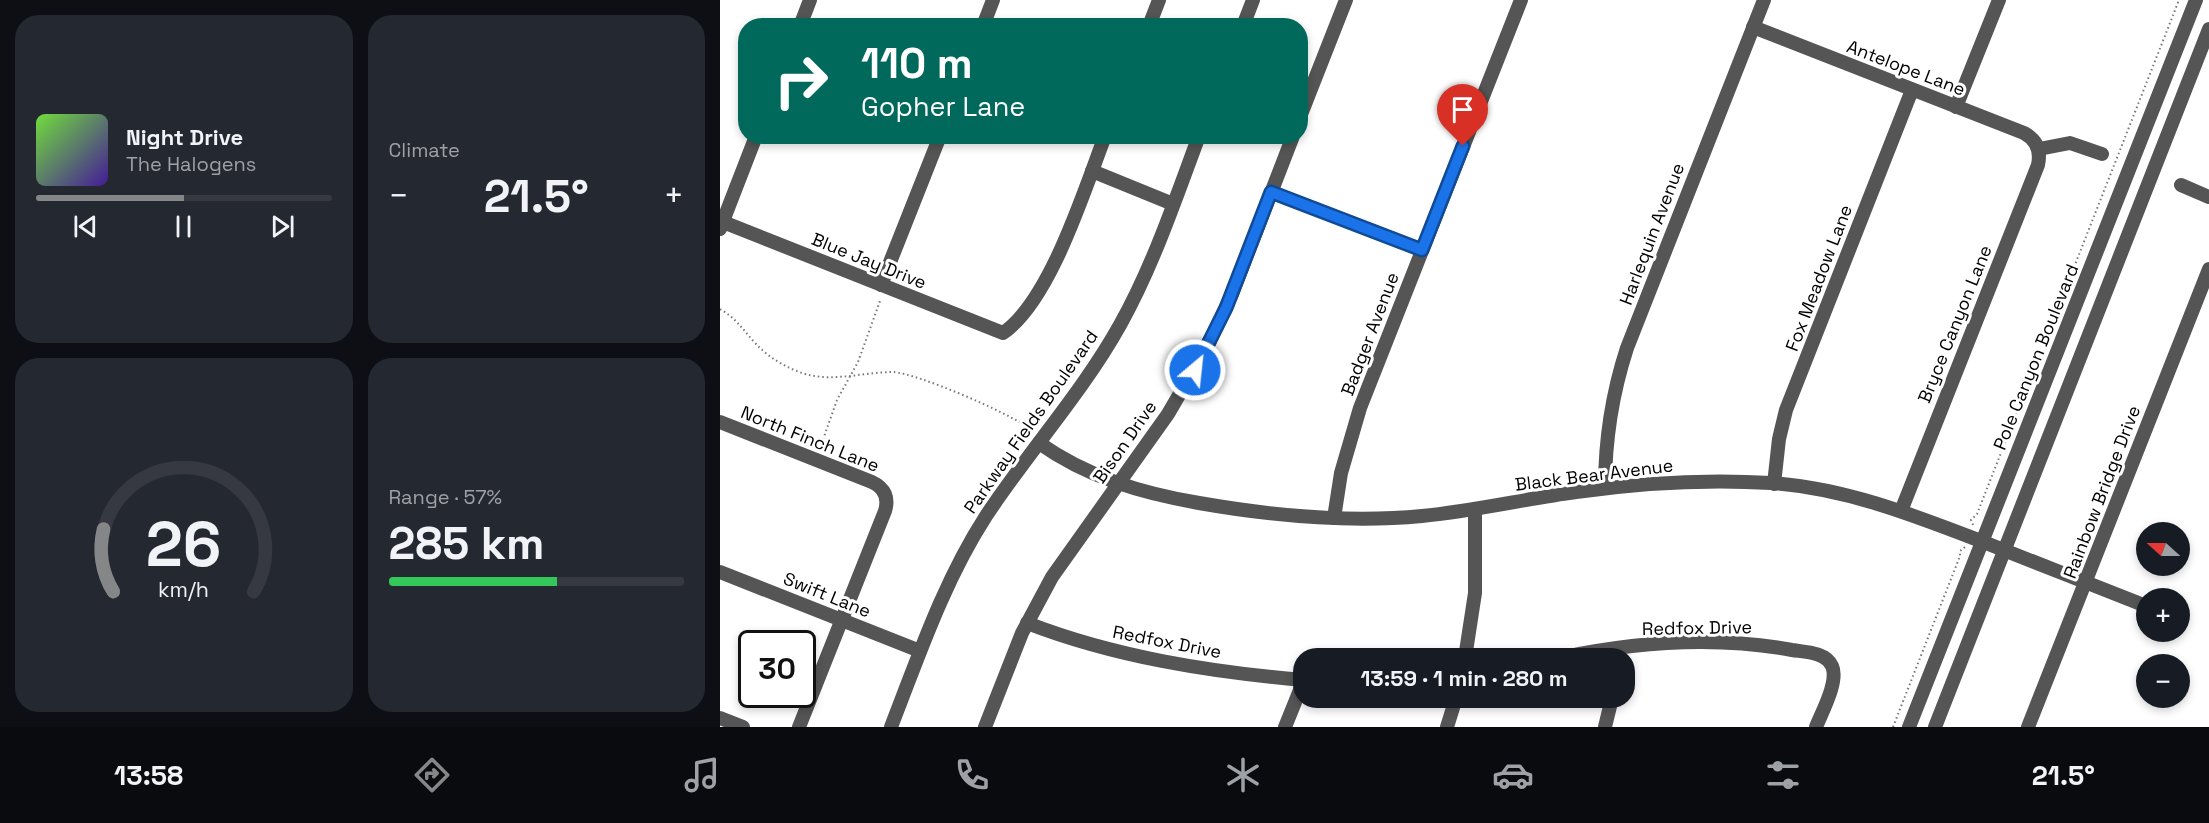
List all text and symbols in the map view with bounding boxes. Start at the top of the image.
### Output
street label: Antelope Lane [1844,34,1969,101]
text: 110 m [861,37,973,90]
icon: right [762,42,840,120]
pin [1437,84,1488,146]
text: Gopher Lane [861,89,1025,124]
icon: arrive [1446,93,1479,126]
text: Night Drive [126,123,243,151]
text: Climate [389,137,460,163]
text: The Halogens [126,151,256,177]
street label: Harlequin Avenue [1614,160,1689,308]
text: 21.5° [484,168,589,225]
text: − [389,175,409,217]
text: + [664,175,684,217]
street label: Fox Meadow Lane [1780,201,1857,354]
icon: previous [69,210,102,243]
icon: pause [167,210,200,243]
icon: next [266,210,299,243]
street label: Blue Jay Drive [808,227,930,294]
street label: Bryce Canyon Lane [1912,242,1997,406]
street label: Pole Canyon Boulevard [1988,260,2083,453]
street label: Badger Avenue [1335,269,1404,399]
street label: Parkway Fields Boulevard [958,325,1103,518]
position arrow [1163,338,1227,402]
street label: Bison Drive [1088,396,1161,488]
street label: North Finch Lane [738,400,883,477]
street label: Rainbow Bridge Drive [2058,402,2145,582]
street label: Black Bear Avenue [1514,453,1674,496]
text: Range · 57% [389,484,502,510]
text: 26 [146,505,222,584]
text: 285 km [389,515,544,572]
north arrow [2136,522,2190,576]
map controls [2136,522,2190,708]
street label: Swift Lane [780,567,874,622]
text: km/h [158,576,209,603]
button: + [2136,588,2190,642]
street label: Redfox Drive [1642,615,1752,640]
street label: Redfox Drive [1111,620,1223,663]
speed limit sign: 30 [738,630,816,708]
button: − [2136,654,2190,708]
text: 13:59 · 1 min · 280 m [1360,664,1568,692]
icon: directions [411,754,453,796]
icon: music [681,754,723,796]
icon: phone [951,754,993,796]
icon: climate [1222,754,1264,796]
icon: car [1492,754,1534,796]
icon: filters [1762,754,1804,796]
text: 13:58 [114,758,183,793]
text: 21.5° [2032,758,2095,793]

